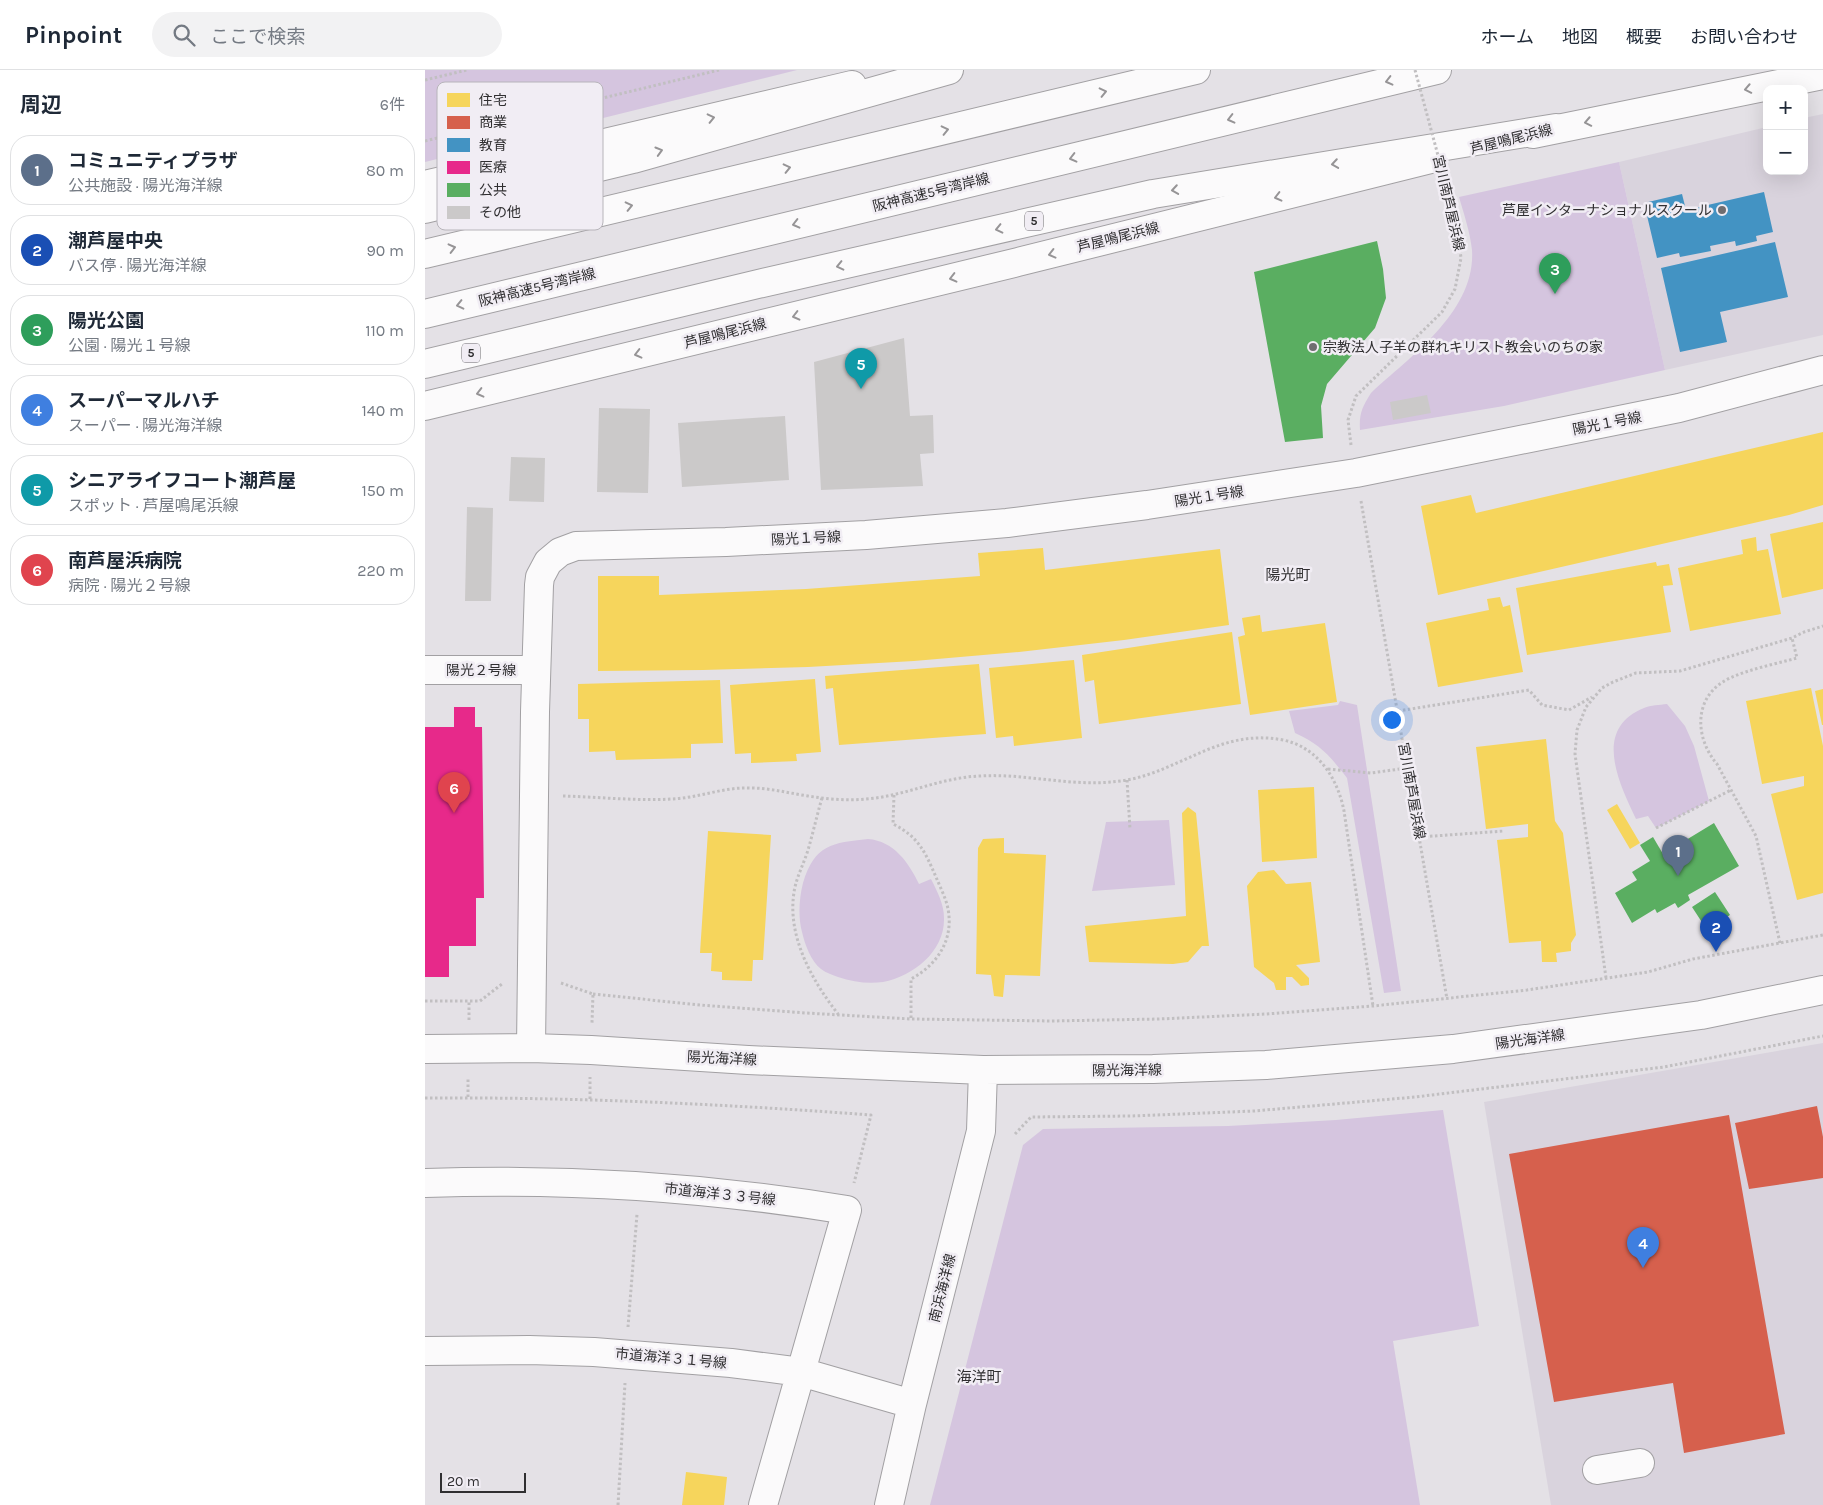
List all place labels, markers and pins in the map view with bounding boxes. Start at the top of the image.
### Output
place label: 芦屋インターナショナルスクール [1502,202,1712,219]
marker: 芦屋インターナショナルスクール [1716,204,1728,216]
pin: 3 [1539,253,1571,294]
place label: 宗教法人子羊の群れキリスト教会いのちの家 [1323,339,1603,356]
marker: 宗教法人子羊の群れキリスト教会いのちの家 [1307,341,1319,353]
pin: 5 [845,348,877,389]
pin: 6 [438,772,470,813]
pin: 1 [1662,835,1694,876]
pin: 2 [1700,911,1732,952]
pin: 4 [1627,1227,1659,1268]

